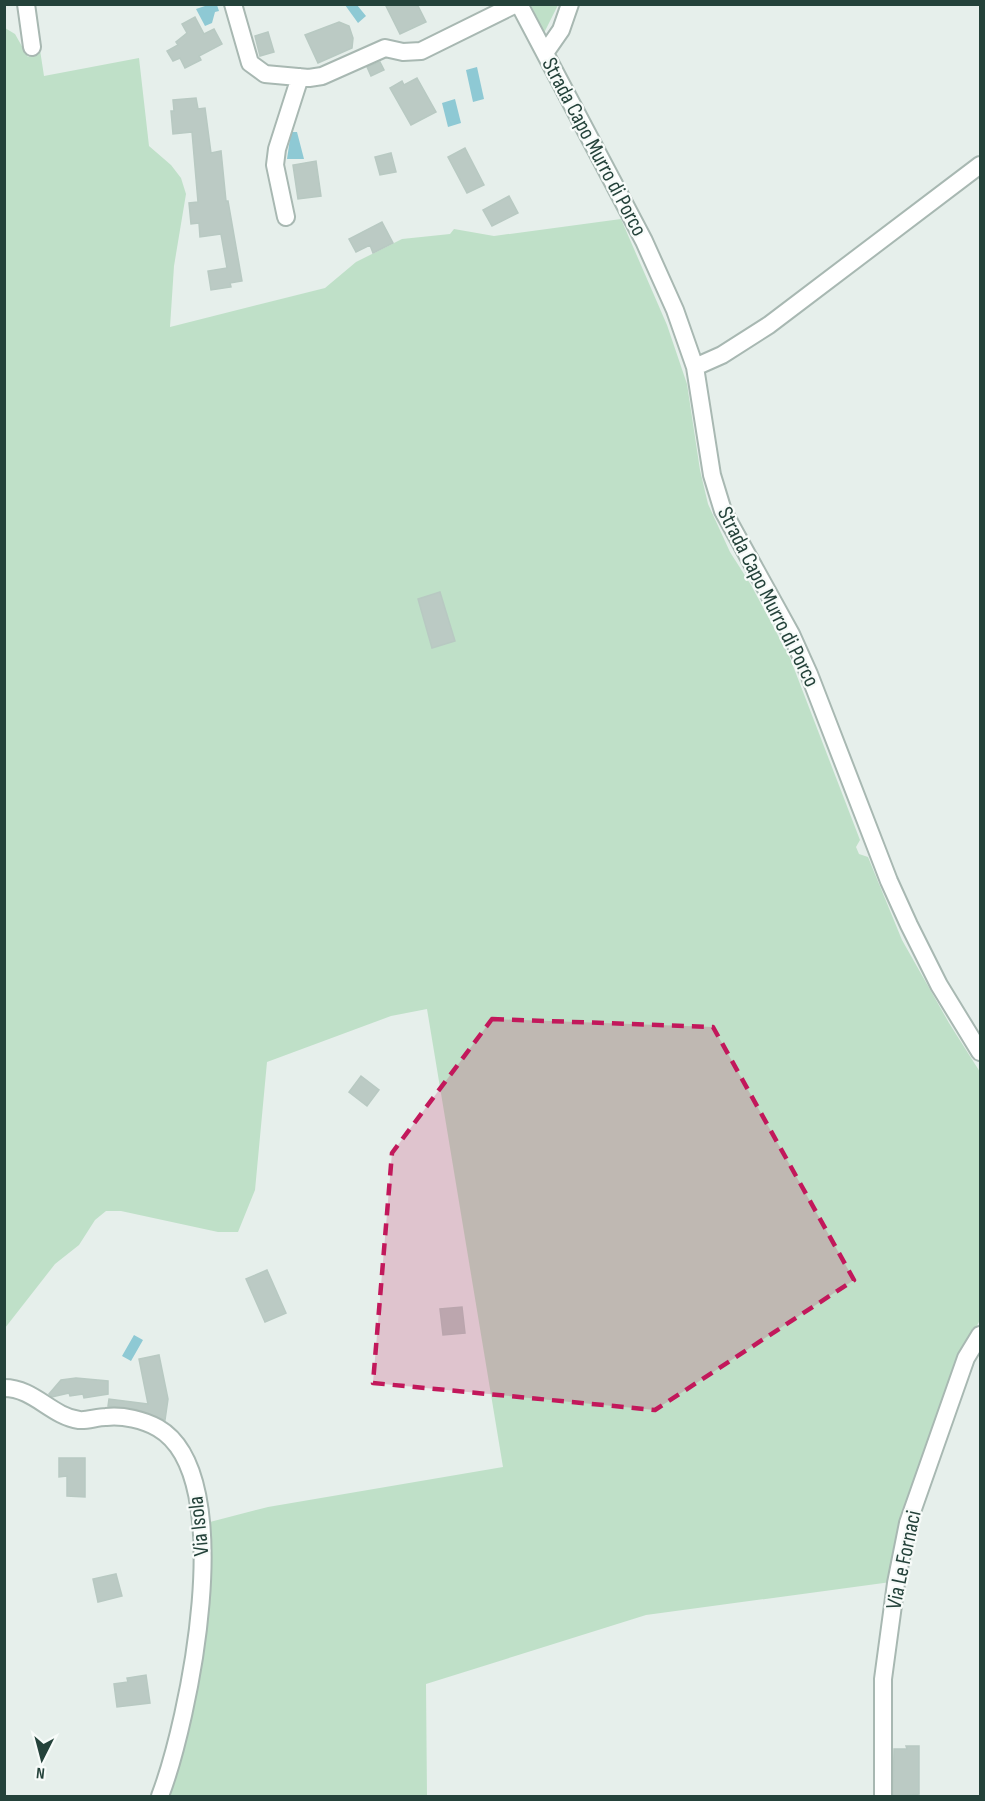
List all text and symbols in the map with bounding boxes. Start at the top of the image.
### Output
street label: Strada Capo Murro di Porco [536,53,652,241]
street label: Strada Capo Murro di Porco [711,503,825,691]
street label: Via Isola [182,1495,216,1557]
street label: Via Le Fornaci [880,1508,928,1612]
north arrow [12,1729,72,1789]
text: N [35,1763,46,1782]

